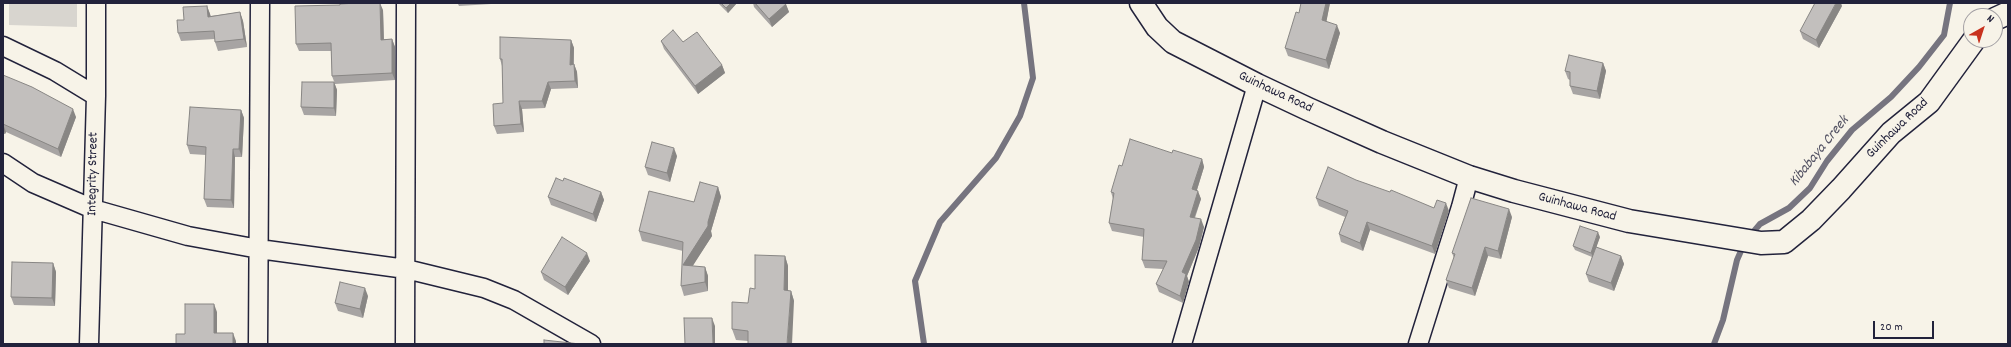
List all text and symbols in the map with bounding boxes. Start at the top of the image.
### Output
north arrow [1963,8,2003,48]
text: N [1983,12,1997,27]
street label: Guinhawa Road [1235,68,1315,118]
street label: Guinhawa Road [1863,95,1933,163]
water label: Kibabaya Creek [1786,113,1854,191]
street label: Integrity Street [85,132,103,216]
street label: Guinhawa Road [1536,190,1618,226]
scale bar [1875,313,1936,339]
text: 20 m [1880,319,1903,336]

